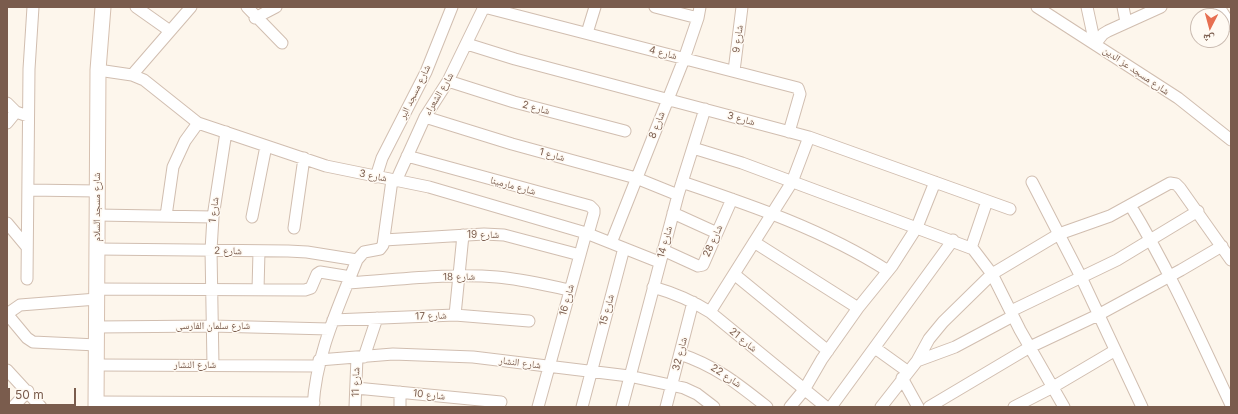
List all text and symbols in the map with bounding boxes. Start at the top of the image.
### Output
north arrow [1190,8,1230,48]
street label: شارع 9 [730,24,746,54]
text: ش [1202,31,1215,47]
street label: شارع 4 [648,44,678,62]
street label: شارع مسجد عز الدين [1100,44,1172,98]
street label: شارع مسجد البر [397,63,433,121]
street label: شارع الشعراء [422,70,456,118]
street label: شارع 2 [521,99,551,117]
street label: شارع 8 [646,110,668,140]
street label: شارع 3 [726,110,756,128]
street label: شارع 1 [538,146,566,164]
street label: شارع 3 [358,167,388,185]
street label: شارع مسجد السلام [91,172,103,242]
street label: شارع مارمينا [489,174,537,198]
street label: شارع 1 [206,196,222,224]
street label: شارع 28 [701,223,725,259]
street label: شارع 14 [655,225,675,259]
street label: شارع 19 [467,229,499,241]
street label: شارع 2 [214,245,242,257]
street label: شارع 18 [443,271,475,283]
street label: شارع 16 [557,283,577,317]
street label: شارع 15 [597,293,617,327]
street label: شارع 17 [415,309,447,323]
street label: شارع سلمان الفارسى [176,320,250,332]
street label: شارع 21 [727,325,759,355]
street label: شارع 32 [670,336,690,372]
street label: شارع النشار [498,354,542,372]
street label: شارع النشار [174,359,216,371]
street label: شارع 22 [708,362,744,390]
street label: شارع 11 [350,367,362,397]
scale bar [10,380,78,406]
text: 50 m [15,387,44,402]
street label: شارع 10 [412,387,446,403]

